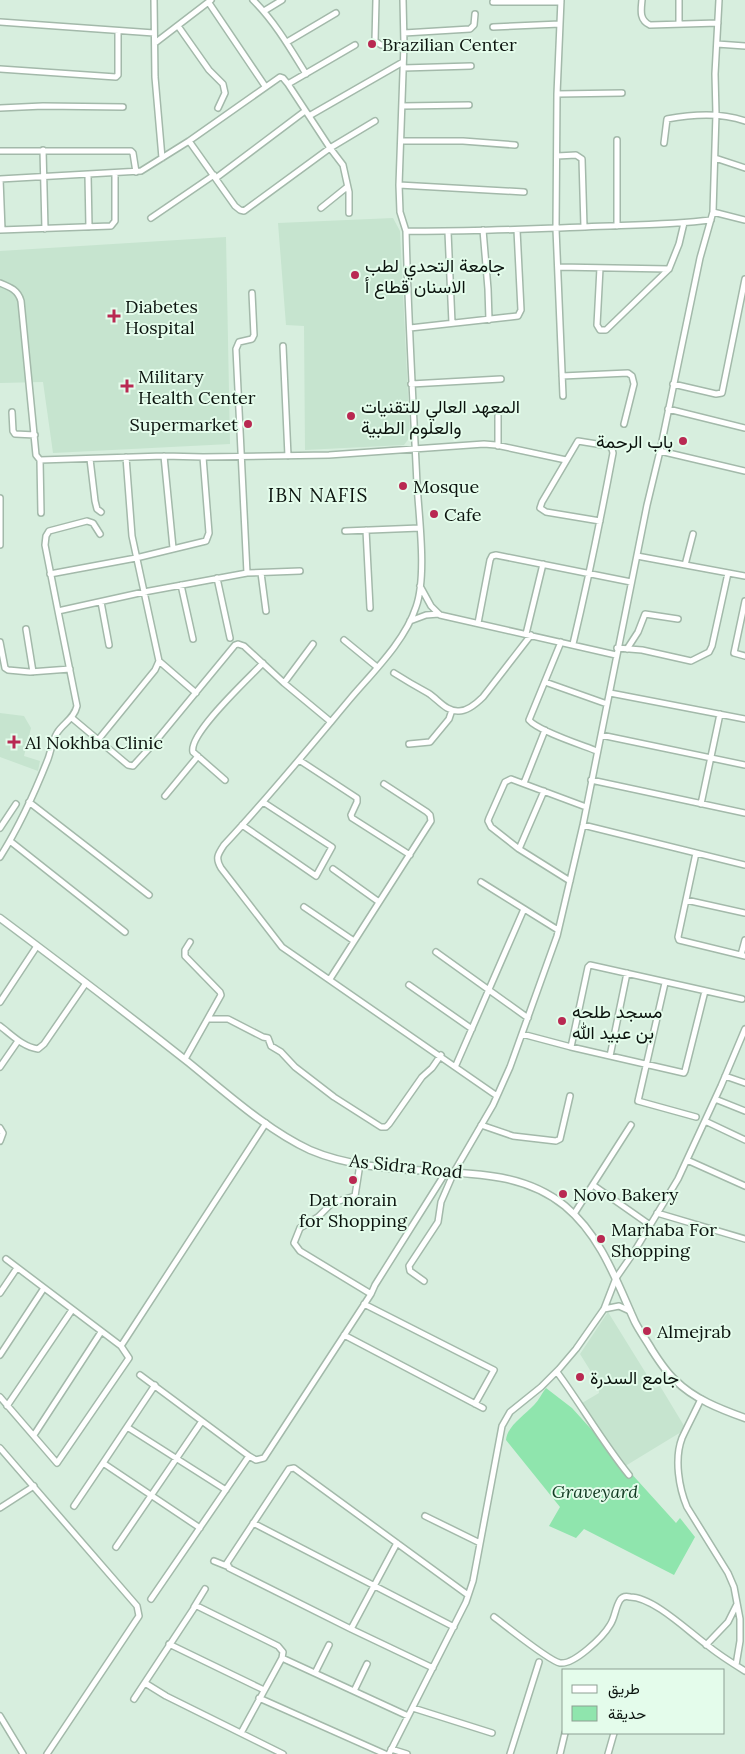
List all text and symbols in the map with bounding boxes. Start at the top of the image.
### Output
place label: Brazilian Center [382,33,517,56]
marker: Brazilian Center [366,38,378,50]
place label: جامعة التحدي لطب الاسنان قطاع أ [365,254,505,299]
marker: جامعة التحدي لطب الاسنان قطاع أ [349,269,361,281]
place label: Diabetes Hospital [125,295,198,339]
marker: Diabetes Hospital [107,309,121,323]
place label: Military Health Center [138,365,256,409]
marker: Military Health Center [120,379,134,393]
place label: المعهد العالي للتقنيات والعلوم الطبية [361,395,520,440]
marker: المعهد العالي للتقنيات والعلوم الطبية [345,410,357,422]
place label: Supermarket [130,413,238,436]
marker: Supermarket [242,418,254,430]
place label: باب الرحمة [596,430,673,453]
marker: باب الرحمة [677,435,689,447]
place label: Mosque [413,475,479,498]
marker: Mosque [397,480,409,492]
district label: IBN NAFIS [268,483,368,507]
place label: Cafe [444,503,482,526]
marker: Cafe [428,508,440,520]
place label: Al Nokhba Clinic [24,731,163,754]
marker: Al Nokhba Clinic [7,735,21,749]
place label: مسجد طلحه بن عبيد الله [572,1000,662,1044]
marker: مسجد طلحه بن عبيد الله [556,1015,568,1027]
street label: As Sidra Road [347,1149,464,1183]
marker: Dat norain for Shopping [347,1174,359,1186]
place label: Novo Bakery [573,1183,679,1206]
place label: Dat norain for Shopping [299,1188,408,1232]
marker: Novo Bakery [557,1188,569,1200]
place label: Marhaba For Shopping [611,1218,717,1262]
marker: Marhaba For Shopping [595,1233,607,1245]
place label: Almejrab [656,1320,731,1343]
marker: Almejrab [641,1325,653,1337]
place label: جامع السدرة [590,1366,679,1390]
marker: جامع السدرة [574,1371,586,1383]
park label: Graveyard [552,1480,638,1503]
legend [562,1669,725,1734]
text: طريق [608,1679,640,1699]
text: حديقة [608,1704,646,1723]

